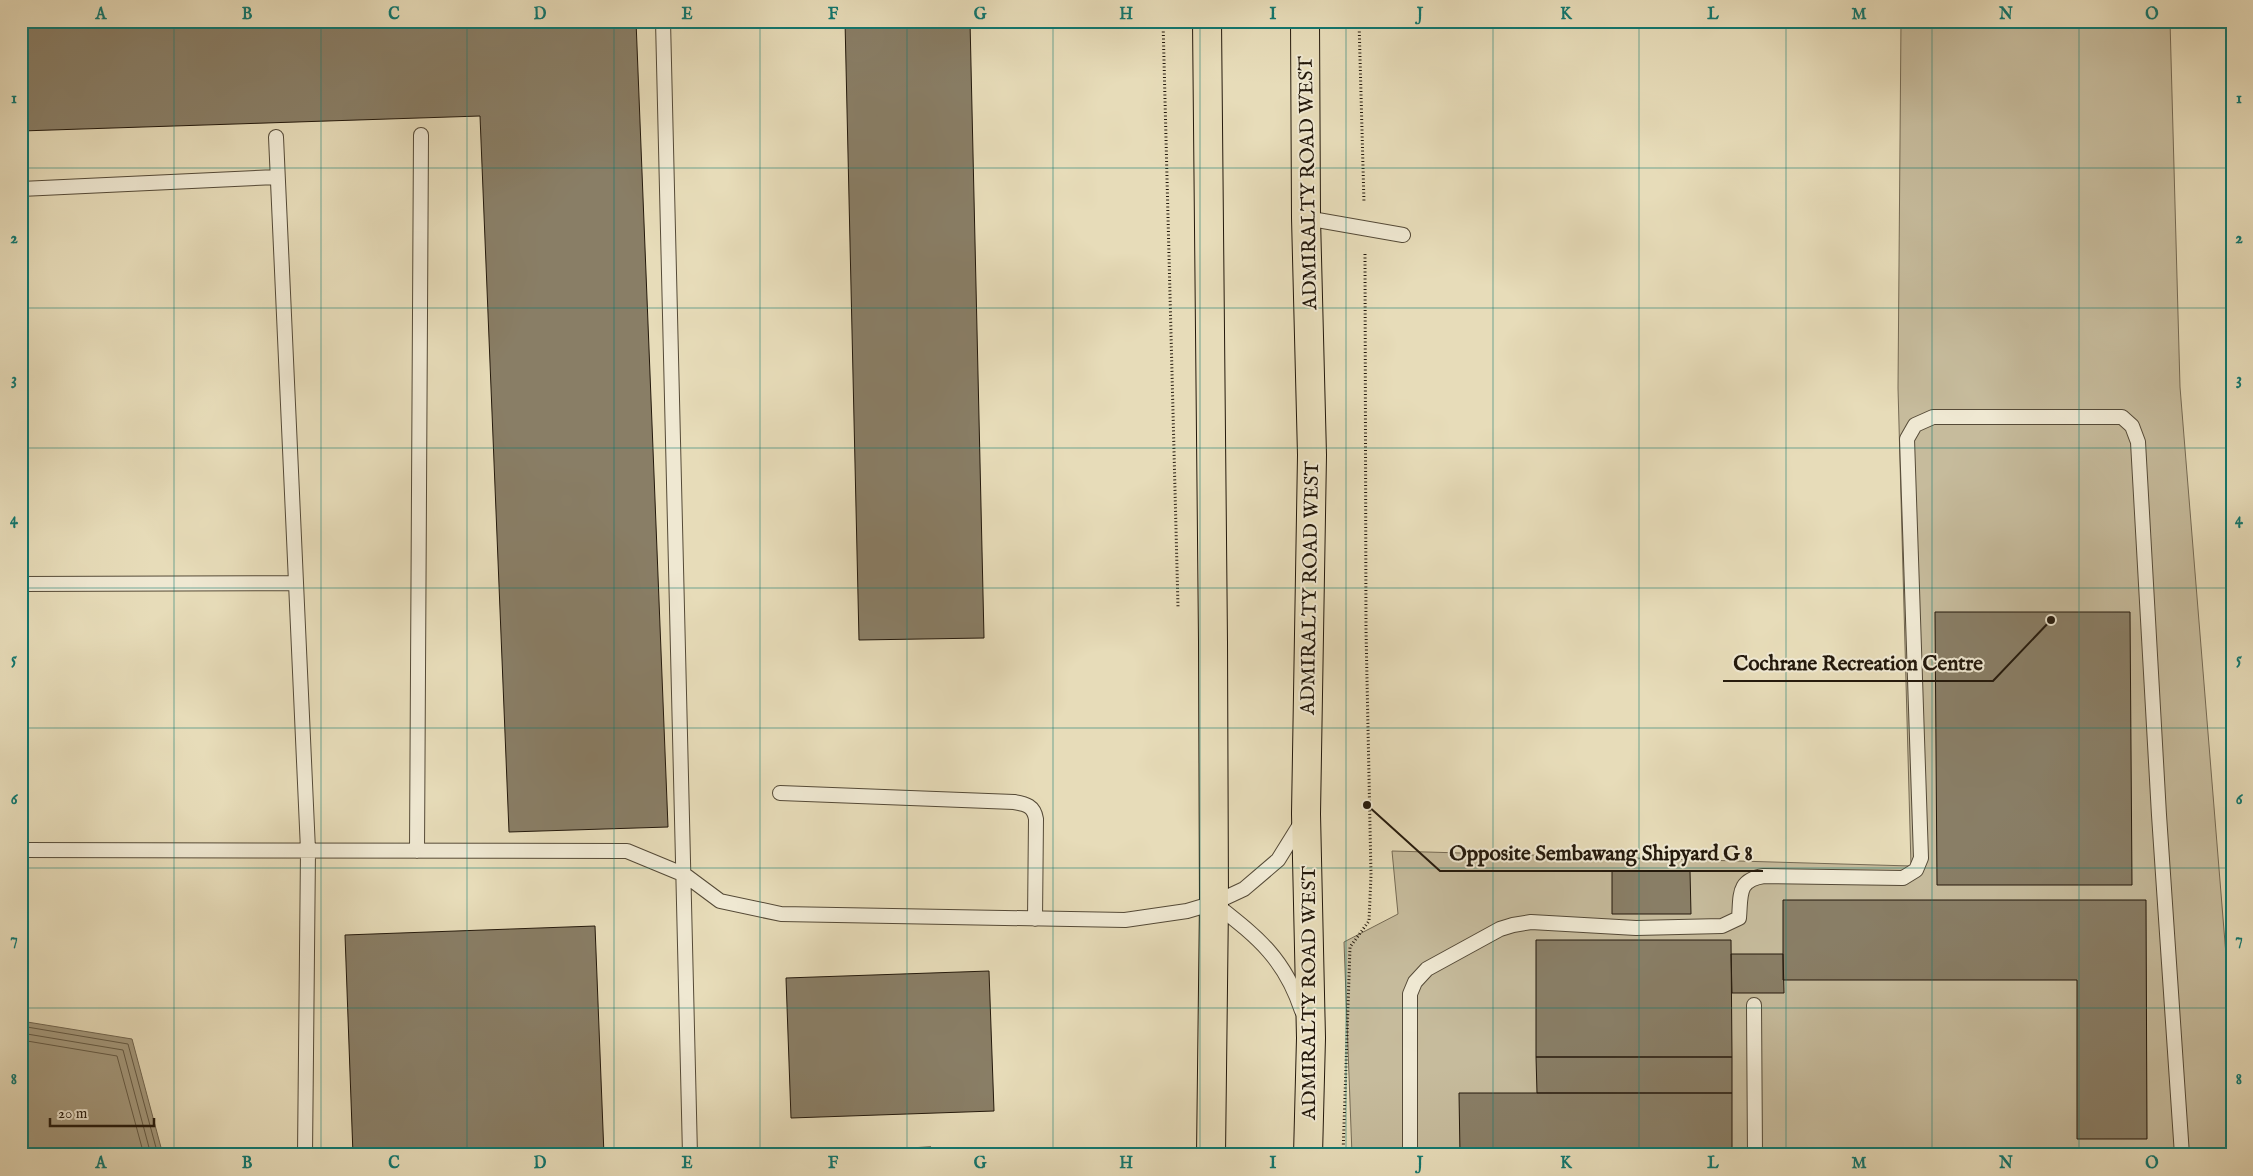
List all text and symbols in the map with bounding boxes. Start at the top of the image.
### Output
text: A [95,5,108,25]
text: B [242,5,253,25]
text: C [388,5,400,25]
text: D [534,5,547,25]
text: E [681,5,693,25]
text: F [828,5,839,25]
text: G [974,5,987,25]
text: H [1119,5,1133,25]
text: I [1270,5,1277,25]
text: J [1415,5,1424,25]
text: K [1560,5,1573,25]
text: L [1707,5,1719,25]
text: M [1851,5,1867,25]
text: N [1998,5,2013,25]
text: O [2145,5,2159,25]
street label: ADMIRALTY ROAD WEST [1294,55,1323,311]
text: 1 [11,89,17,109]
text: 1 [2236,89,2242,109]
text: 2 [10,229,18,249]
text: 2 [2235,229,2243,249]
text: 3 [11,370,17,390]
text: 3 [2236,370,2242,390]
street label: ADMIRALTY ROAD WEST [1296,460,1325,716]
text: 4 [10,510,19,530]
text: 4 [2235,510,2244,530]
callout: Cochrane Recreation Centre [1723,645,1993,681]
text: 5 [11,650,17,670]
text: 5 [2236,650,2242,670]
text: Cochrane Recreation Centre [1733,651,1983,678]
text: 6 [11,790,19,810]
text: 6 [2236,790,2244,810]
callout: Opposite Sembawang Shipyard G 8 [1440,835,1763,871]
text: Opposite Sembawang Shipyard G 8 [1449,841,1753,868]
street label: ADMIRALTY ROAD WEST [1297,866,1322,1121]
text: 7 [10,930,18,950]
text: 7 [2235,930,2243,950]
text: 8 [11,1070,17,1090]
text: 8 [2236,1070,2242,1090]
scale bar [50,1096,154,1128]
text: 20 m [58,1104,88,1123]
text: A [95,1154,108,1174]
text: B [242,1154,253,1174]
text: C [388,1154,400,1174]
text: D [534,1154,547,1174]
text: E [681,1154,693,1174]
text: F [828,1154,839,1174]
text: G [974,1154,987,1174]
text: H [1119,1154,1133,1174]
text: I [1270,1154,1277,1174]
text: J [1415,1154,1424,1174]
text: K [1560,1154,1573,1174]
text: L [1707,1154,1719,1174]
text: M [1851,1154,1867,1174]
text: N [1998,1154,2013,1174]
text: O [2145,1154,2159,1174]

